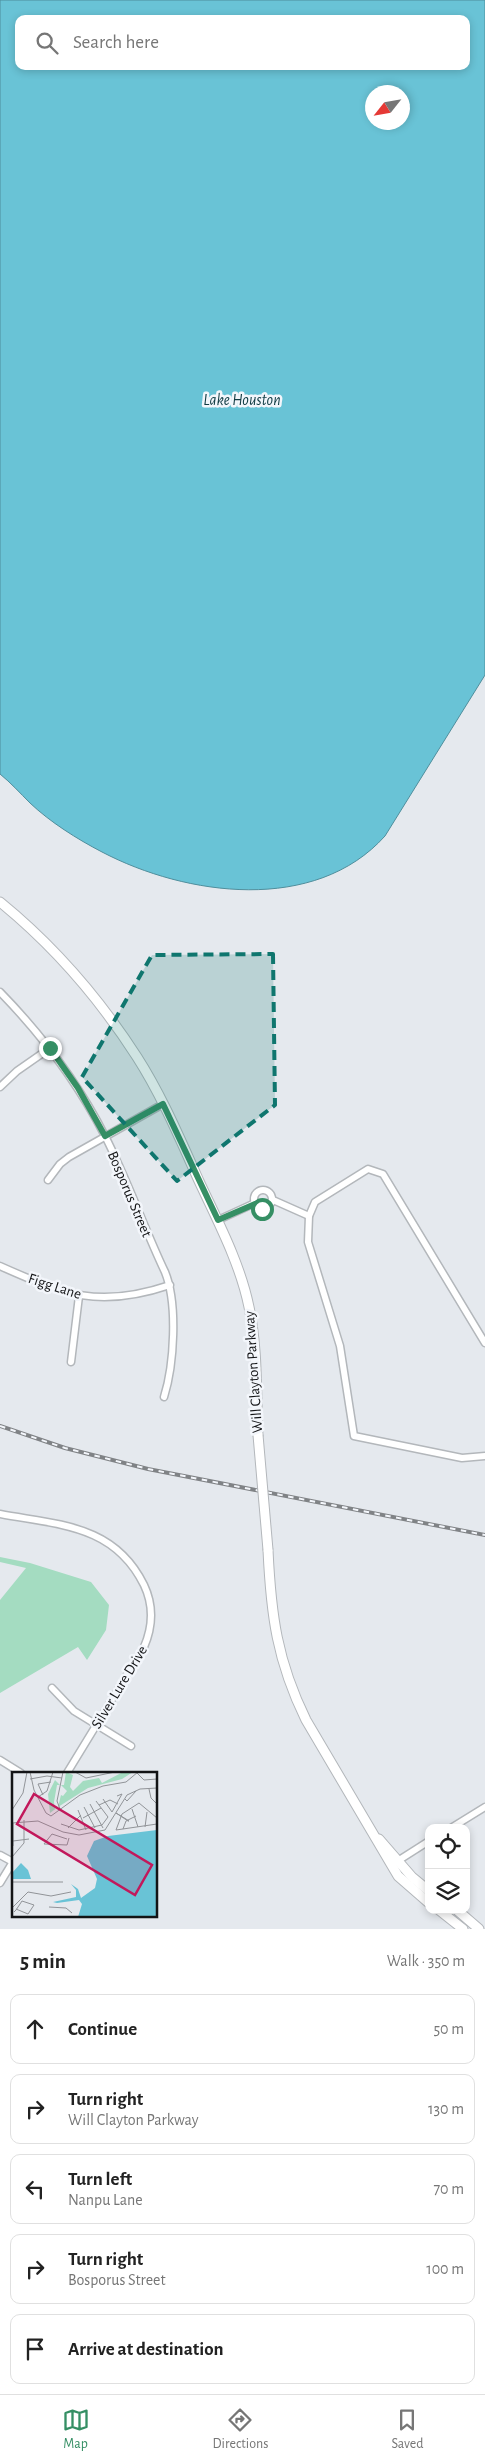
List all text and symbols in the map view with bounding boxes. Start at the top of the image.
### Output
search box [15,15,470,70]
icon: search [33,29,61,57]
text: Search here [73,33,159,52]
north arrow [365,85,410,130]
water label: Lake Houston [203,392,281,408]
route end [39,1037,62,1060]
street label: Bosporus Street [105,1149,154,1239]
route start [251,1198,274,1221]
street label: Figg Lane [26,1271,83,1302]
street label: Will Clayton Parkway [242,1310,265,1434]
street label: Silver Lure Drive [89,1643,150,1731]
inset map [12,1772,158,1916]
map controls [425,1824,470,1914]
button: locate [425,1824,470,1869]
button: layers [425,1869,470,1914]
text: 5 min [20,1951,66,1972]
text: Walk · 350 m [387,1953,465,1969]
icon: ahead [21,2015,49,2043]
text: Continue [68,2020,137,2039]
text: 50 m [433,2021,464,2037]
text: Turn right [68,2090,143,2109]
icon: right [21,2095,49,2123]
text: 130 m [428,2101,464,2117]
text: Will Clayton Parkway [68,2112,199,2128]
text: Turn left [68,2170,132,2189]
icon: left [21,2175,49,2203]
text: 70 m [433,2181,464,2197]
text: Nanpu Lane [68,2192,143,2208]
text: Turn right [68,2250,143,2269]
icon: right [21,2255,49,2283]
text: 100 m [426,2261,464,2277]
text: Bosporus Street [68,2272,166,2288]
icon: arrive [21,2335,49,2363]
text: Arrive at destination [68,2340,224,2359]
tab: Map [62,2406,90,2453]
tab: Directions [213,2406,268,2453]
tab: Saved [391,2406,423,2453]

